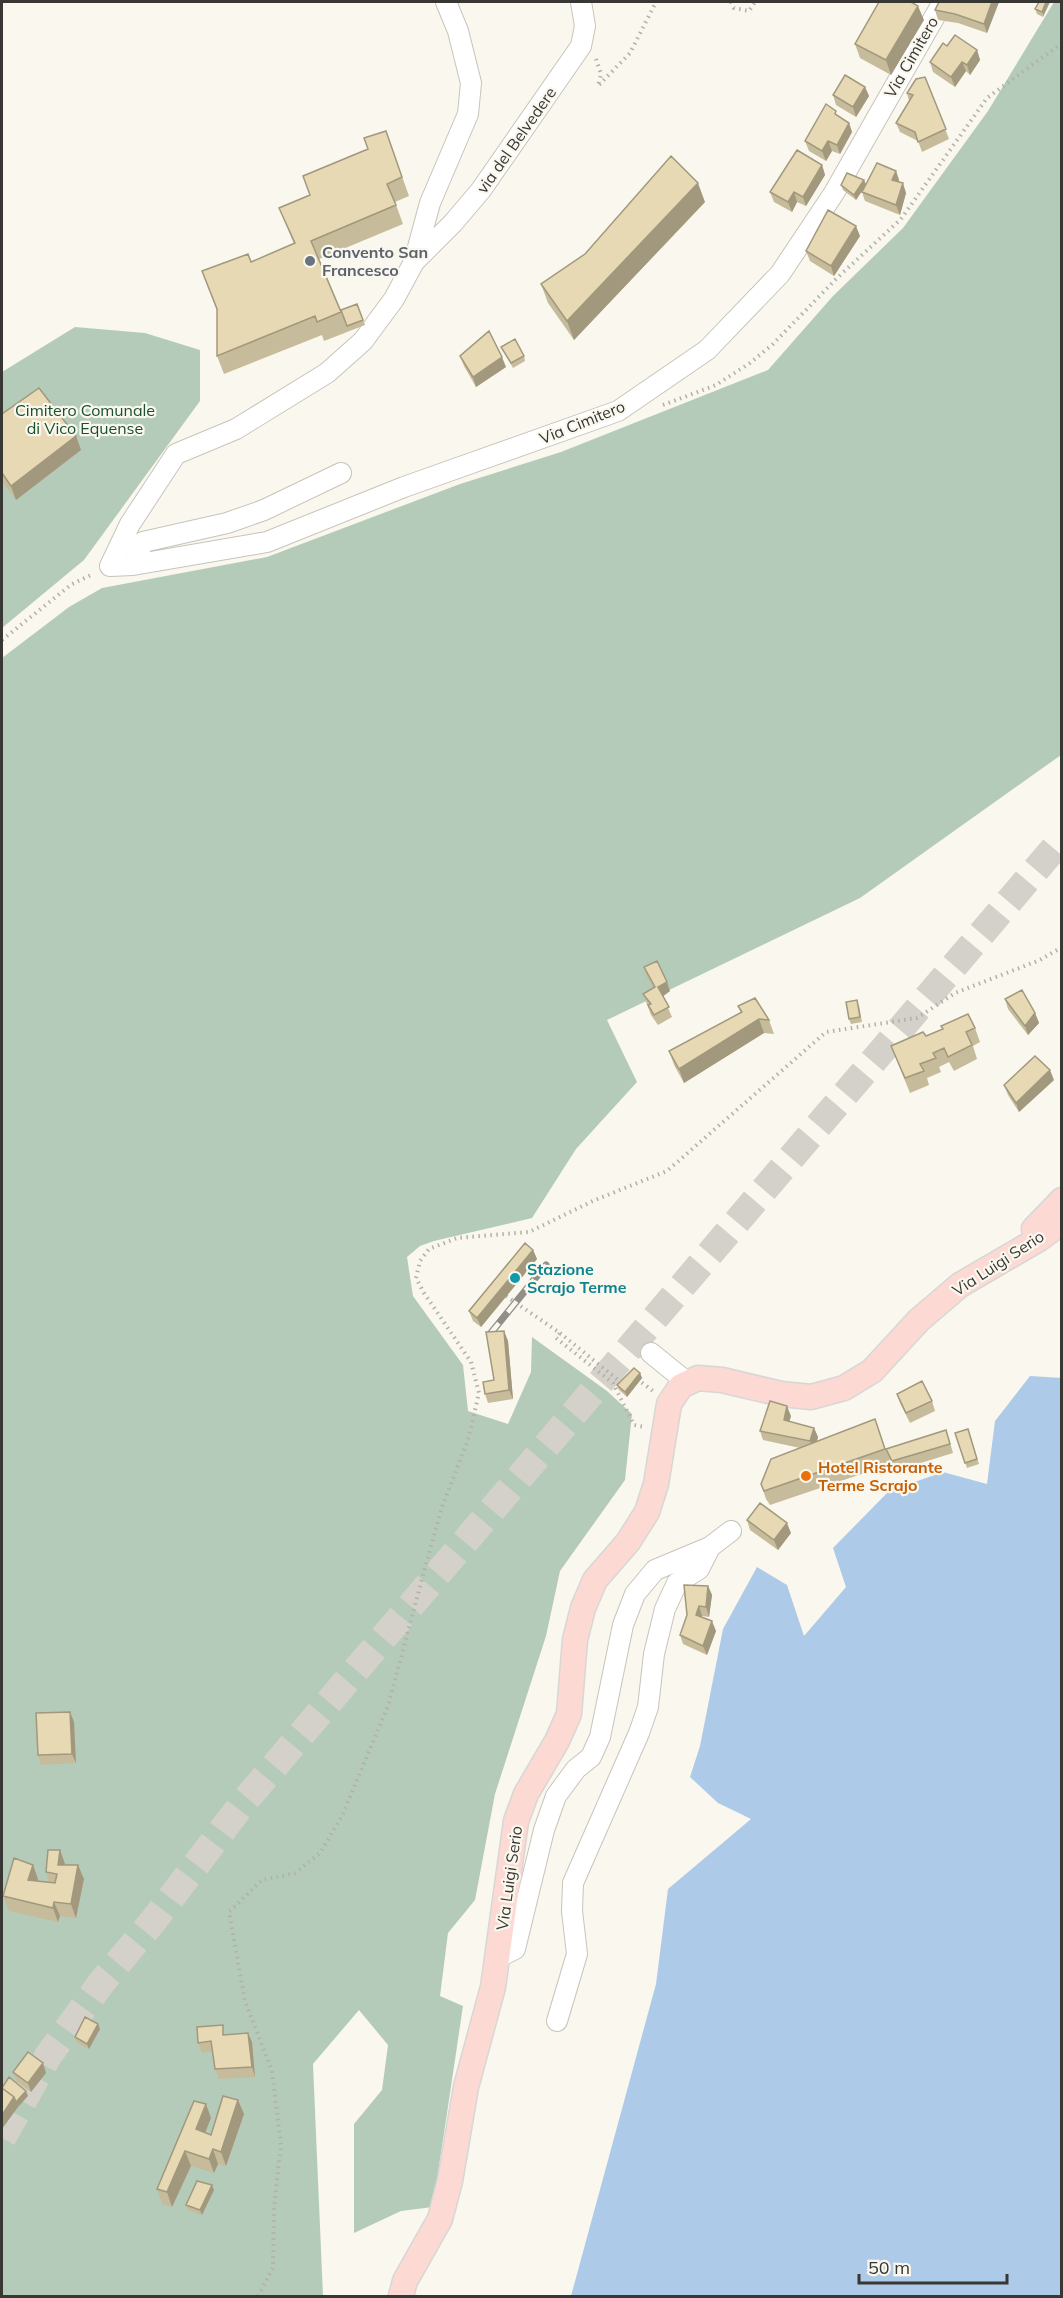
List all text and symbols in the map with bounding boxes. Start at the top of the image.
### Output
street label: Via Cimitero [880,13,942,101]
street label: via del Belvedere [472,83,560,197]
place label: Convento San Francesco [322,242,428,280]
marker: Convento San Francesco [303,254,317,268]
street label: Via Cimitero [536,396,628,448]
park label: Cimitero Comunale di Vico Equense [15,400,155,438]
street label: Via Luigi Serio [948,1226,1048,1300]
place label: Stazione Scrajo Terme [527,1259,627,1297]
marker: Stazione Scrajo Terme [508,1271,522,1285]
place label: Hotel Ristorante Terme Scrajo [818,1457,943,1495]
marker: Hotel Ristorante Terme Scrajo [799,1469,813,1483]
street label: Via Luigi Serio [492,1824,526,1932]
scale bar [859,2247,1008,2285]
text: 50 m [868,2256,910,2279]

